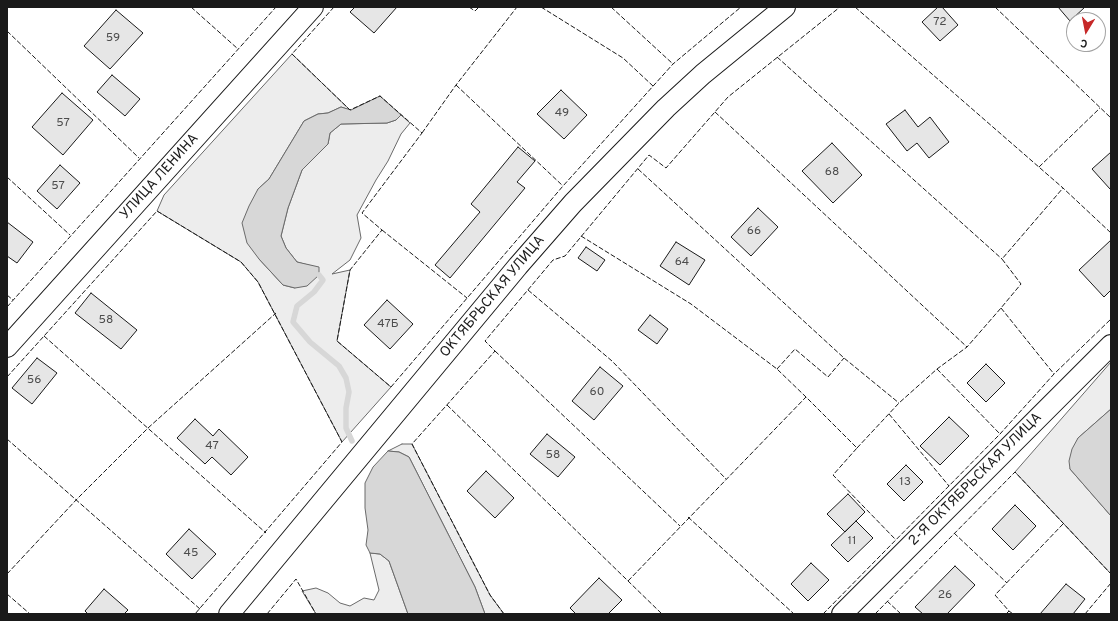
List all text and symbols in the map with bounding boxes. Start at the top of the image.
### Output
north arrow [1066,12,1106,52]
house number: 72 [933,16,947,30]
house number: 59 [106,32,120,46]
text: С [1079,35,1089,50]
house number: 49 [555,107,569,121]
house number: 57 [56,117,70,131]
street label: УЛИЦА ЛЕНИНА [117,131,203,223]
house number: 68 [825,166,839,180]
house number: 57 [51,180,65,194]
house number: 66 [747,225,761,239]
street label: ОКТЯБРЬСКАЯ УЛИЦА [437,233,549,361]
house number: 64 [675,256,689,270]
house number: 58 [99,314,113,328]
house number: 47Б [377,318,399,332]
house number: 56 [27,374,41,388]
house number: 60 [590,386,604,400]
street label: 2-Я ОКТЯБРЬСКАЯ УЛИЦА [906,410,1046,550]
house number: 47 [205,440,219,454]
house number: 58 [546,449,560,463]
house number: 13 [899,476,911,490]
house number: 11 [848,535,856,549]
house number: 45 [184,547,198,561]
house number: 26 [938,589,952,603]

